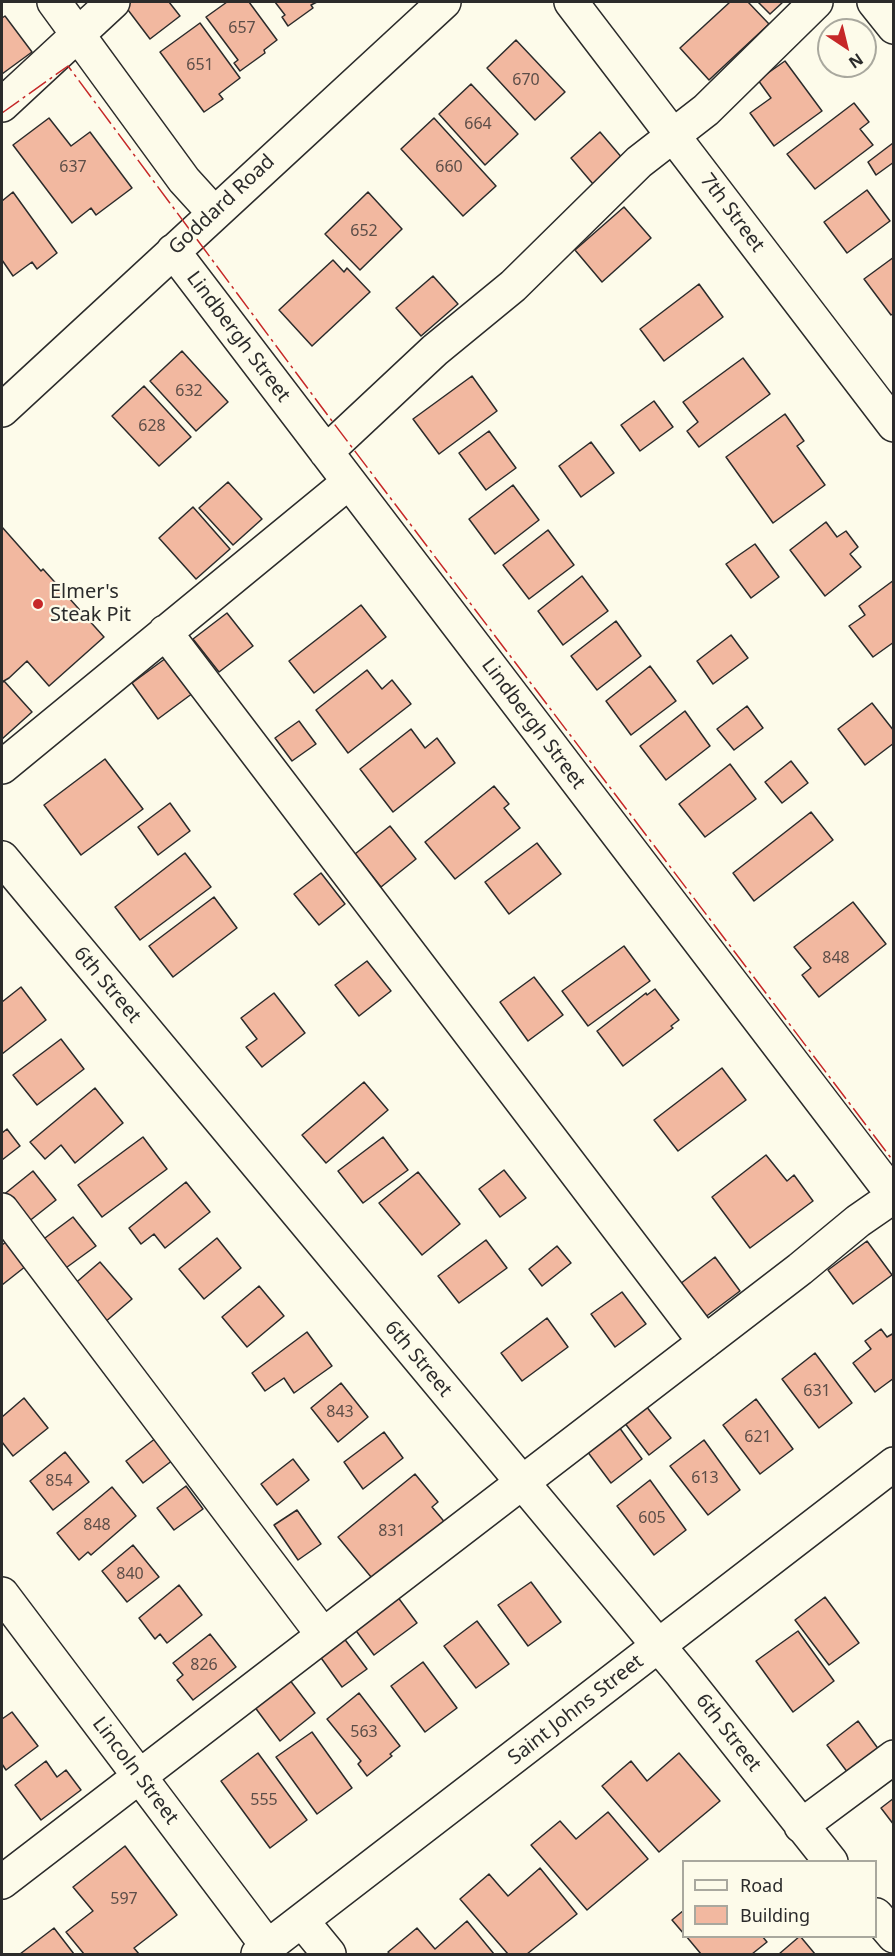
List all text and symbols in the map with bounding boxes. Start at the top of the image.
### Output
house number: 657 [228,18,256,38]
north arrow [817,18,877,78]
text: N [845,48,868,74]
house number: 651 [186,55,214,75]
house number: 670 [512,70,540,90]
house number: 664 [464,114,492,134]
street label: Goddard Road [164,150,280,260]
house number: 637 [59,157,87,177]
house number: 660 [435,157,463,177]
street label: 7th Street [695,169,769,257]
house number: 652 [350,221,378,241]
street label: Lindbergh Street [181,267,295,407]
house number: 632 [175,381,203,401]
house number: 628 [138,416,166,436]
place label: Elmer's Steak Pit [50,580,131,627]
marker: Elmer's Steak Pit [31,597,45,611]
street label: Lindbergh Street [476,654,590,794]
street label: 6th Street [68,942,146,1028]
house number: 848 [822,948,850,968]
street label: 6th Street [379,1316,457,1402]
house number: 631 [803,1381,831,1401]
house number: 843 [326,1402,354,1422]
house number: 621 [744,1427,772,1447]
house number: 613 [691,1468,719,1488]
house number: 854 [45,1471,73,1491]
house number: 605 [638,1508,666,1528]
house number: 848 [83,1515,111,1535]
house number: 831 [378,1521,406,1541]
house number: 840 [116,1564,144,1584]
street label: Saint Johns Street [504,1650,648,1770]
house number: 826 [190,1655,218,1675]
street label: 6th Street [690,1689,766,1777]
street label: Lincoln Street [87,1713,183,1829]
house number: 563 [350,1722,378,1742]
house number: 555 [250,1790,278,1810]
legend [682,1860,877,1938]
text: Road [740,1873,783,1897]
house number: 597 [110,1889,138,1909]
text: Building [740,1903,810,1927]

